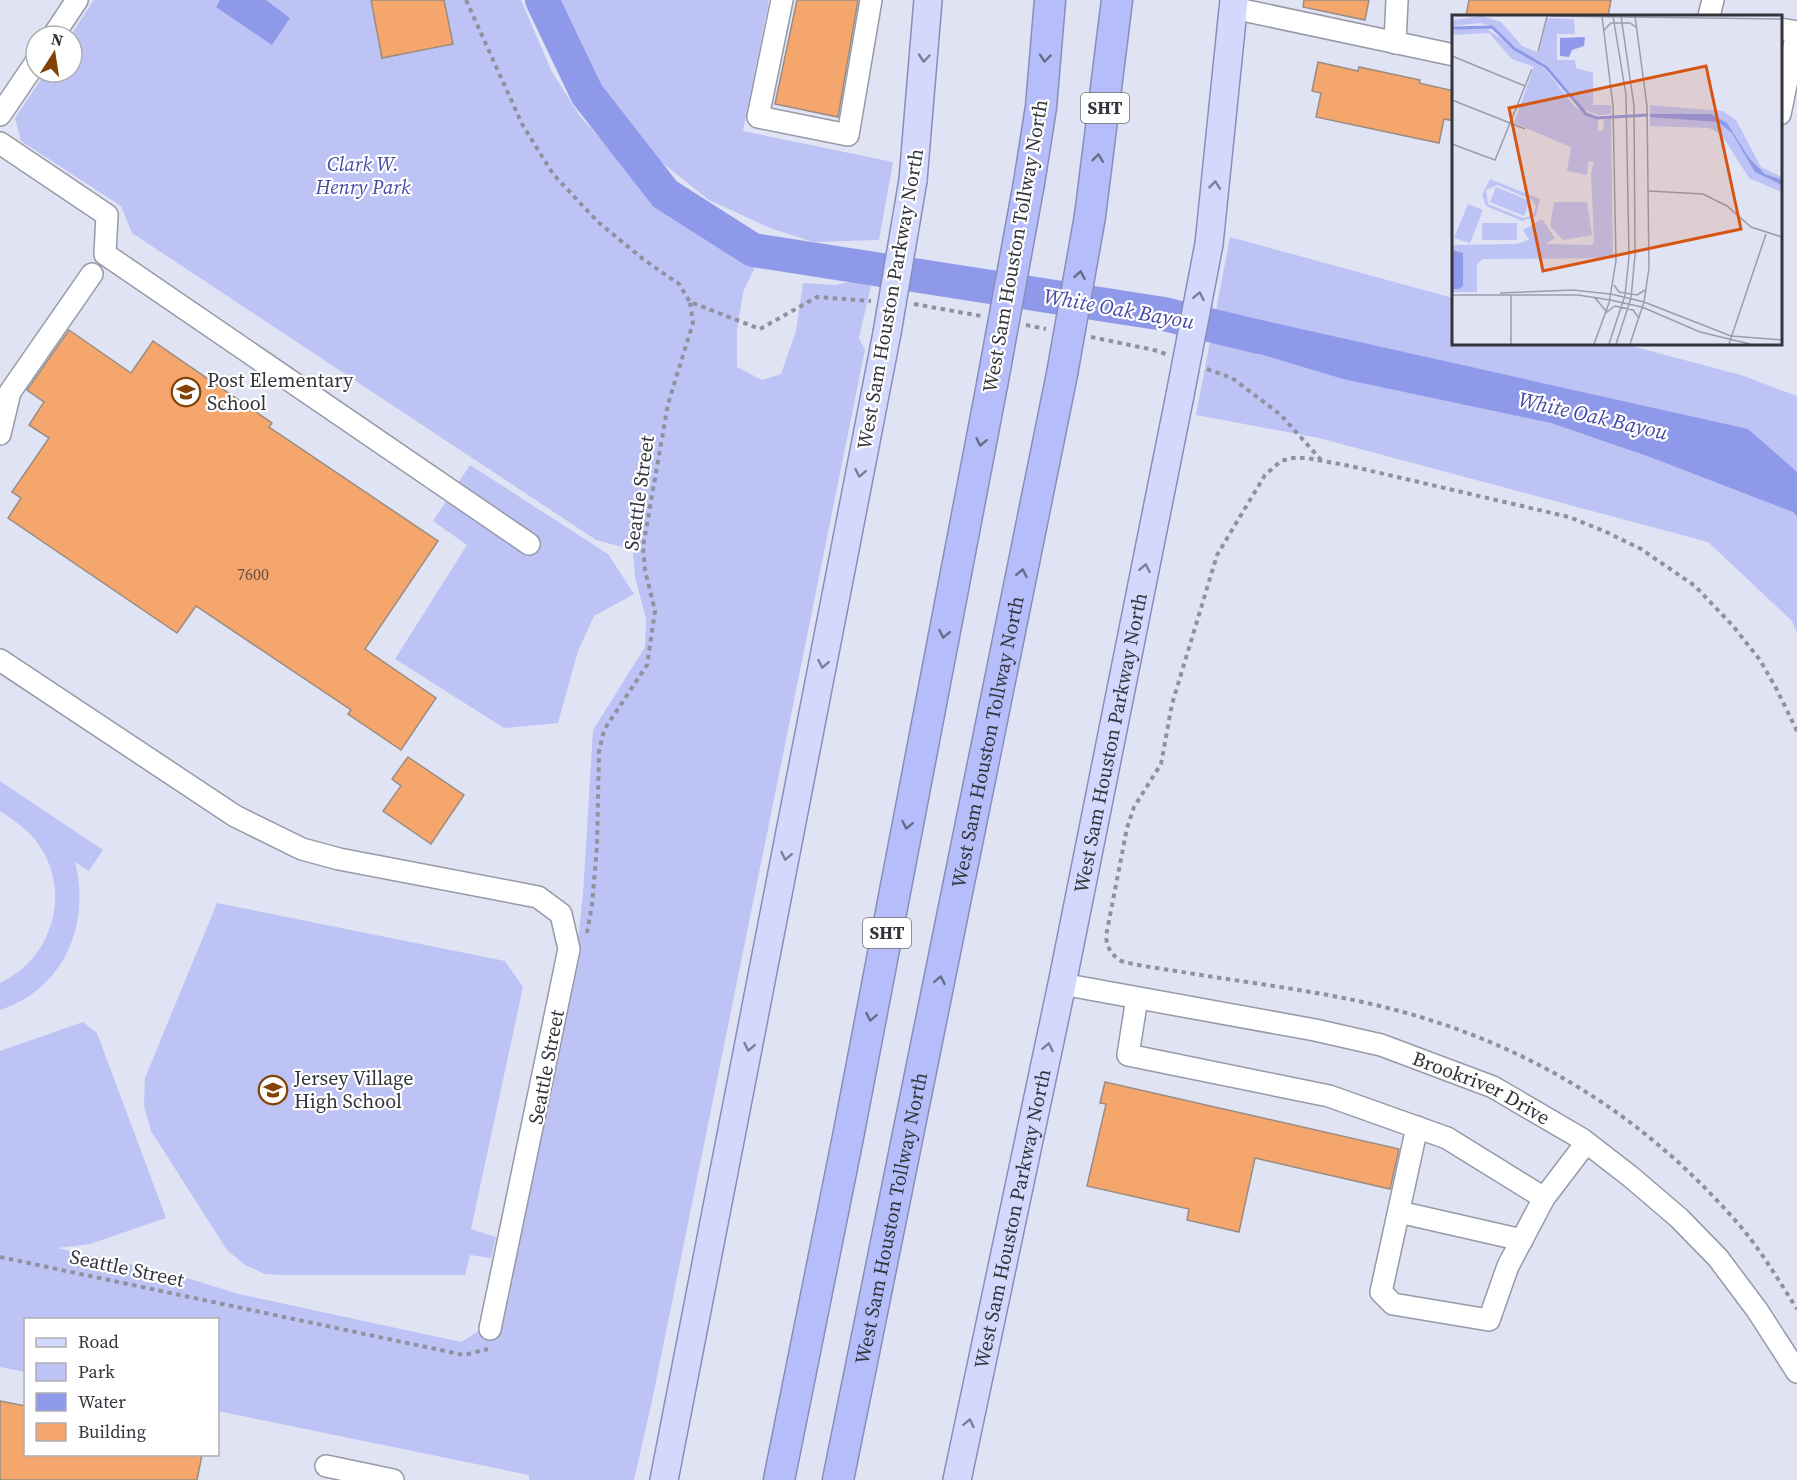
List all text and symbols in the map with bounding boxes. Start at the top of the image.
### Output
inset map [1452,15,1782,345]
north arrow [24,24,84,84]
text: N [49,27,65,51]
one-way arrow [917,54,930,63]
one-way arrow [1039,54,1052,63]
road number: SHT [1081,93,1129,123]
street label: West Sam Houston Tollway North [975,97,1055,395]
street label: West Sam Houston Parkway North [850,146,930,452]
park label: Clark W. Henry Park [315,150,411,201]
one-way arrow [1092,153,1104,163]
one-way arrow [1208,181,1221,190]
one-way arrow [1073,270,1086,280]
water label: White Oak Bayou [1042,281,1197,336]
one-way arrow [1192,292,1205,302]
place label: Post Elementary School [207,366,354,417]
school or university icon: Post Elementary School [170,376,202,408]
water label: White Oak Bayou [1516,384,1671,447]
street label: Seattle Street [617,433,661,552]
one-way arrow [975,437,988,447]
one-way arrow [854,467,867,477]
house number: 7600 [237,563,269,585]
one-way arrow [1138,563,1151,573]
one-way arrow [1015,568,1028,578]
street label: West Sam Houston Parkway North [1067,590,1154,895]
street label: West Sam Houston Tollway North [944,594,1031,890]
one-way arrow [938,629,951,639]
one-way arrow [817,659,830,669]
one-way arrow [901,820,914,830]
one-way arrow [780,850,793,860]
road number: SHT [863,918,911,948]
one-way arrow [933,975,946,985]
street label: Seattle Street [521,1007,571,1127]
one-way arrow [865,1012,878,1022]
one-way arrow [743,1042,756,1052]
one-way arrow [1041,1042,1054,1052]
street label: Brookriver Drive [1409,1044,1555,1131]
place label: Jersey Village High School [293,1064,413,1115]
street label: West Sam Houston Parkway North [967,1066,1058,1371]
street label: West Sam Houston Tollway North [848,1070,934,1367]
school or university icon: Jersey Village High School [257,1074,289,1106]
street label: Seattle Street [67,1242,187,1294]
legend [24,1318,219,1456]
text: Road [78,1329,119,1354]
text: Park [78,1359,115,1384]
text: Water [78,1389,126,1414]
one-way arrow [962,1418,975,1428]
text: Building [78,1419,146,1444]

